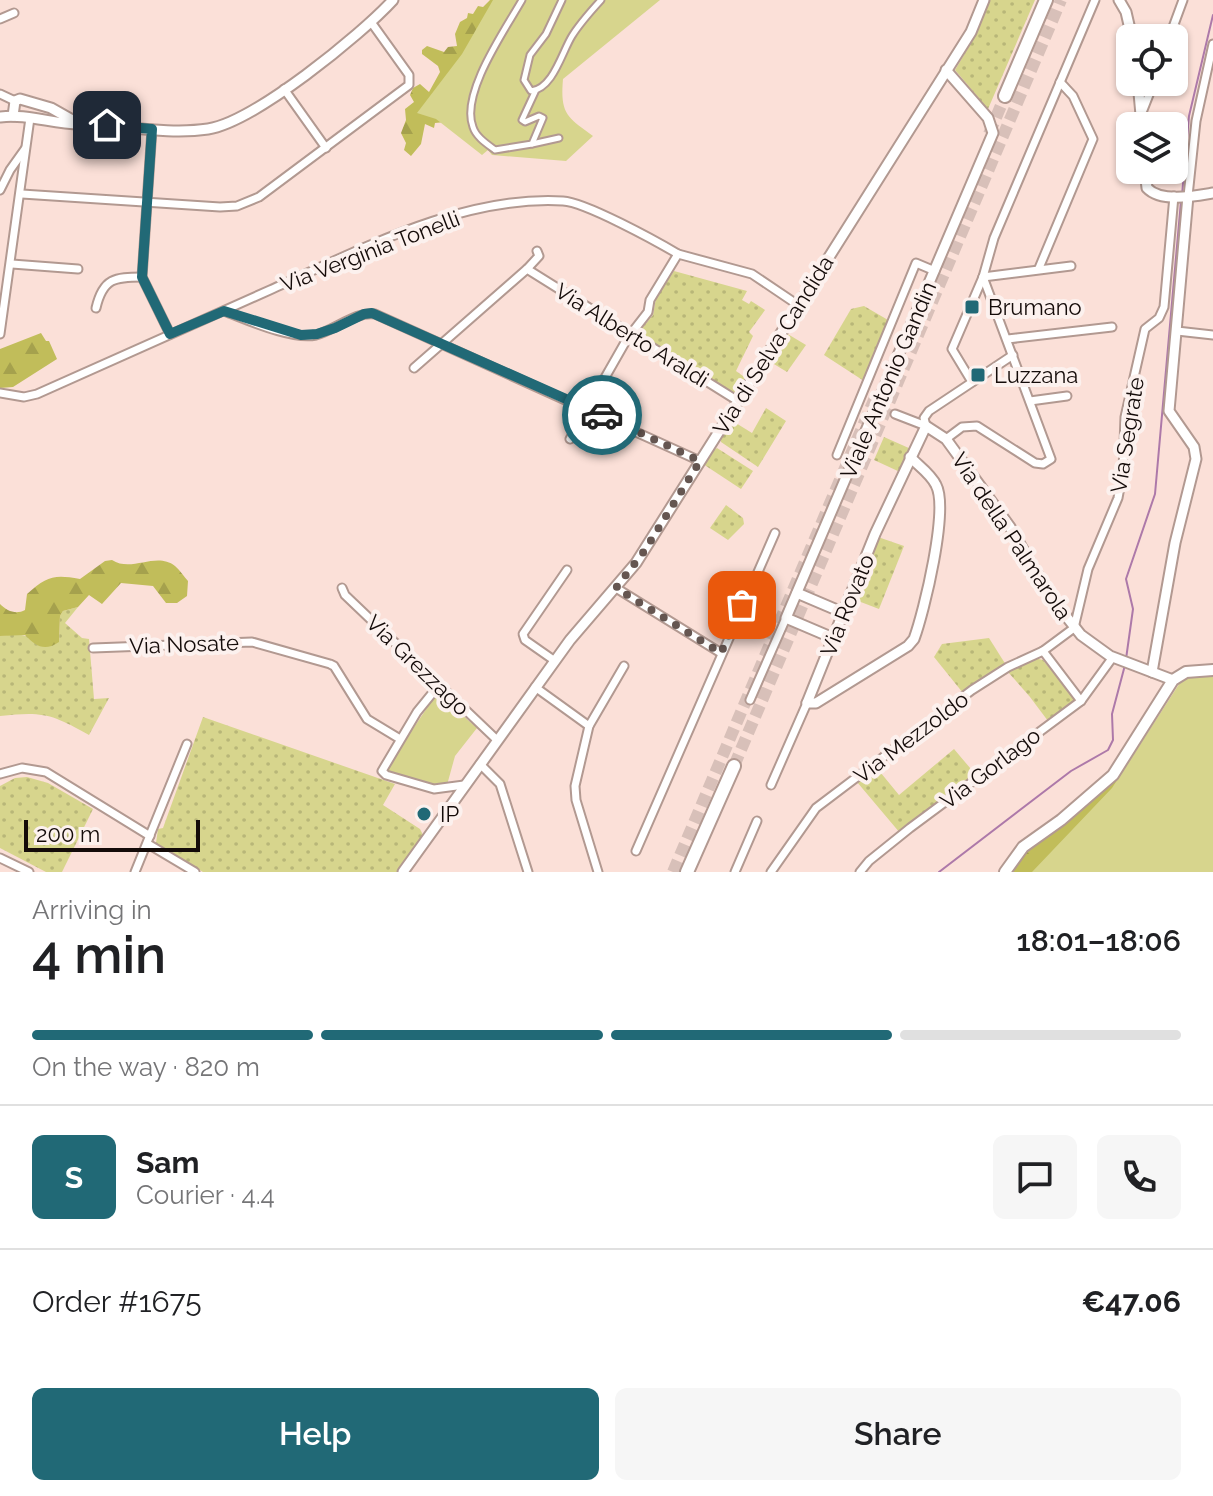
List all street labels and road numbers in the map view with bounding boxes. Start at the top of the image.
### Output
street label: Via Verginia Tonelli [277,205,463,297]
street label: Via di Selva Candida [707,251,839,439]
street label: Via Alberto Araldi [551,277,713,393]
street label: Viale Antonio Gandin [835,278,941,482]
street label: Via Segrate [1105,375,1149,495]
street label: Via della Palmarola [947,448,1077,624]
street label: Via Rovato [815,550,879,660]
street label: Via Grezzago [361,609,475,721]
street label: Via Nosate [129,629,239,659]
street label: Via Mezzoldo [849,686,973,788]
street label: Via Gorlago [935,722,1045,814]

